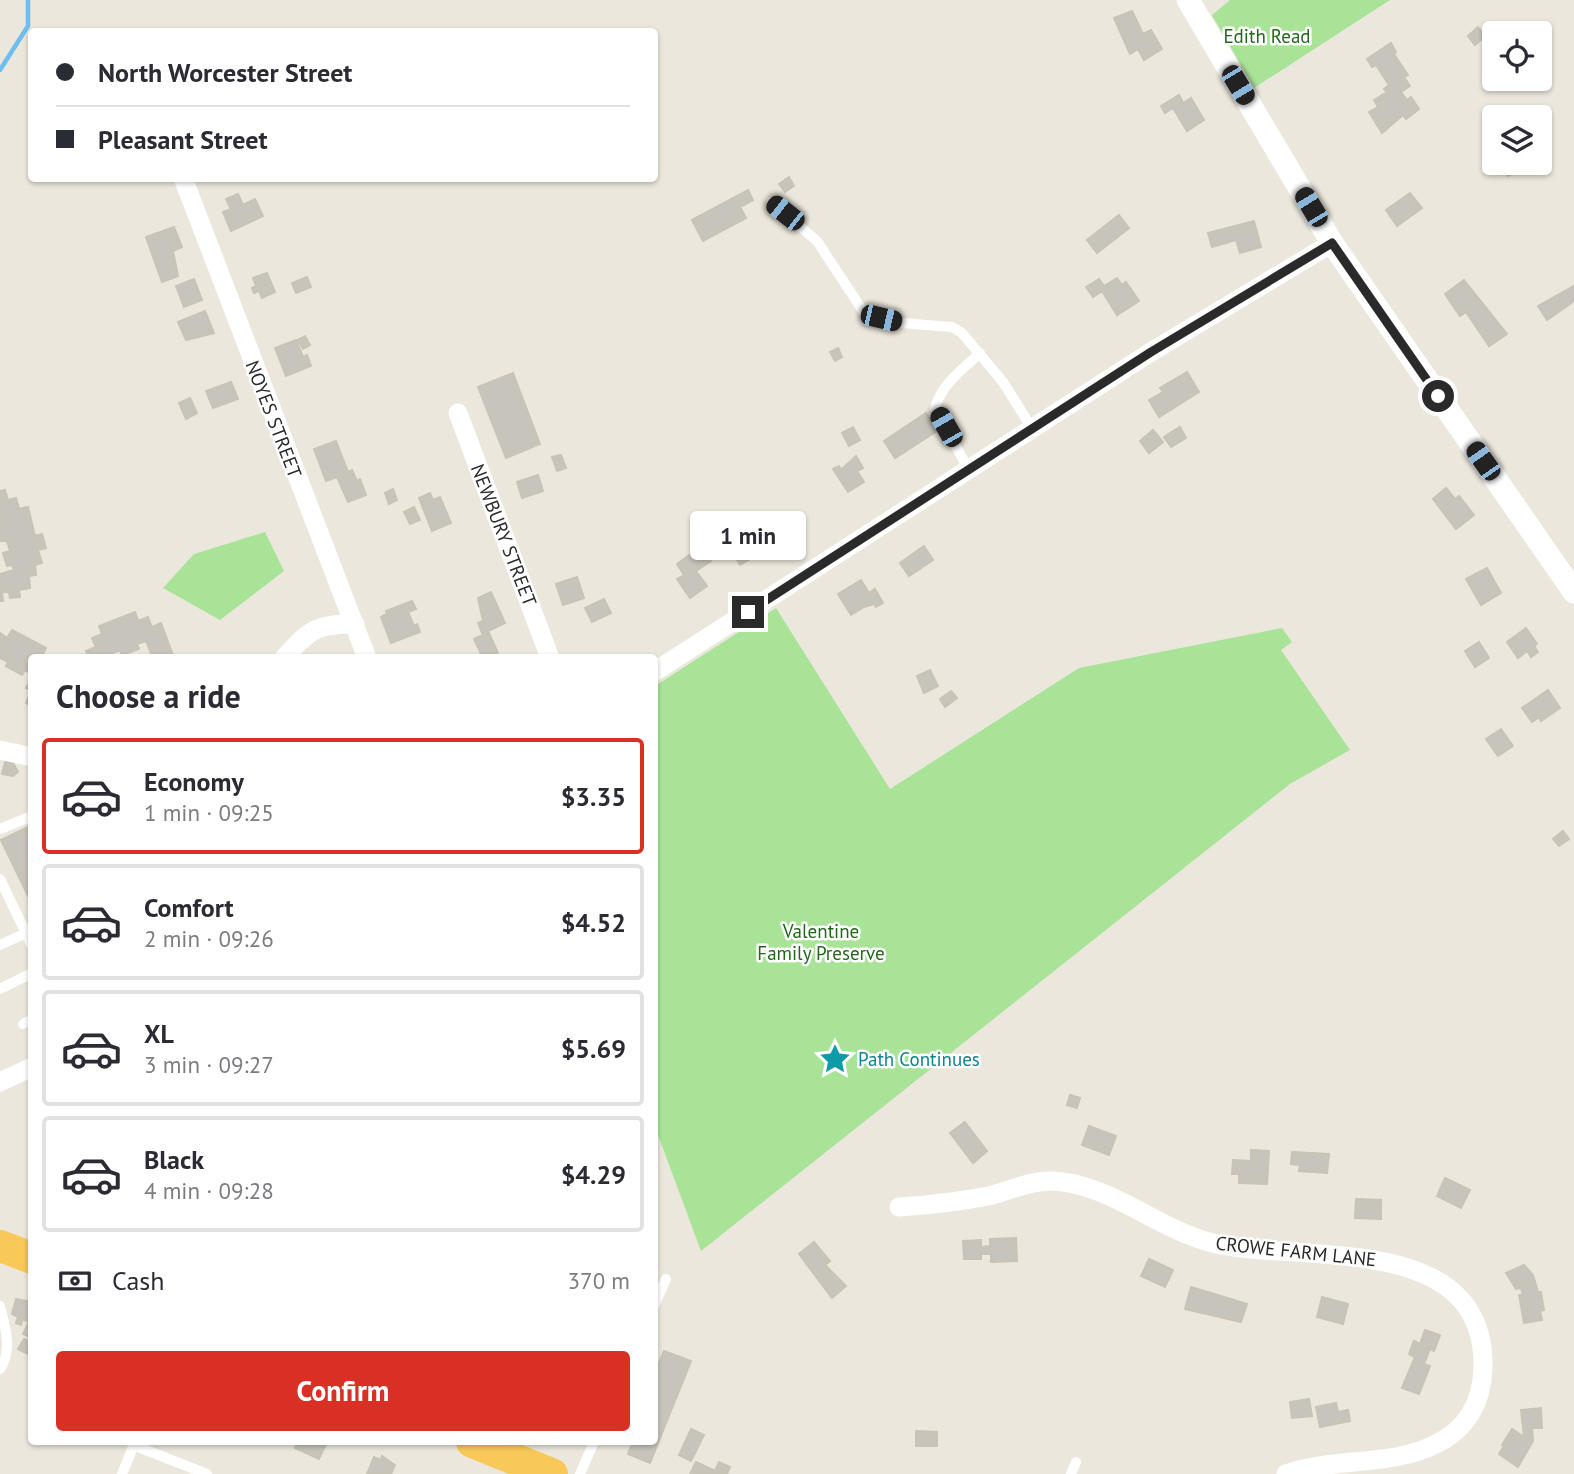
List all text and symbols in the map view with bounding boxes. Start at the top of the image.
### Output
map controls [1482,21,1552,175]
button: locate [1482,21,1552,91]
park label: Edith Read [1223,24,1311,48]
text: North Worcester Street [98,56,352,89]
car [1219,62,1258,108]
button: layers [1482,105,1552,175]
text: Pleasant Street [98,123,268,156]
car [1292,184,1331,230]
car [762,192,809,234]
car [859,303,904,333]
street label: NOYES STREET [241,357,308,482]
route start [1422,380,1454,412]
car [927,404,966,450]
car [1463,438,1504,484]
street label: NEWBURY STREET [466,460,542,610]
callout: 1 min [690,510,806,560]
text: 1 min [720,521,776,550]
route end [732,596,764,628]
text: Choose a ride [56,675,241,717]
icon: car [60,765,123,828]
text: Economy [144,765,244,798]
text: $3.35 [561,780,626,813]
text: 1 min · 09:25 [144,798,274,827]
icon: car [60,891,123,954]
text: Comfort [144,891,234,924]
text: $4.52 [561,906,626,939]
park label: Valentine Family Preserve [757,919,885,965]
text: 2 min · 09:26 [144,924,274,953]
icon: car [60,1017,123,1080]
text: XL [144,1017,174,1050]
text: $5.69 [561,1032,626,1065]
place icon: Path Continues [818,1042,852,1076]
place label: Path Continues [858,1047,980,1071]
text: 3 min · 09:27 [144,1050,274,1079]
icon: car [60,1143,123,1206]
text: Black [144,1143,204,1176]
text: $4.29 [561,1158,626,1191]
text: 4 min · 09:28 [144,1176,274,1205]
street label: CROWE FARM LANE [1215,1231,1377,1271]
icon: cash [56,1262,94,1300]
text: Cash [112,1264,164,1297]
text: 370 m [568,1266,630,1295]
button: Confirm [56,1351,630,1431]

